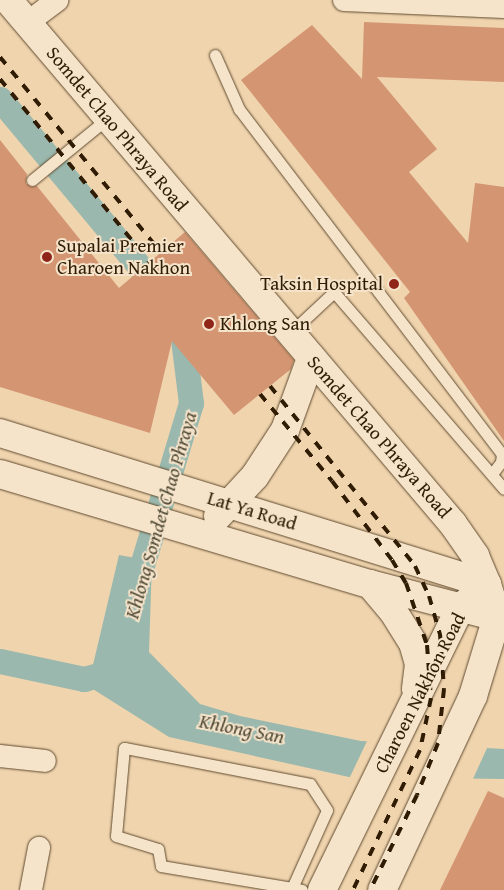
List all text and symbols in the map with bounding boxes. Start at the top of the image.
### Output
street label: Somdet Chao Phraya Road [41,42,193,216]
place label: Supalai Premier Charoen Nakhon [57,235,190,279]
marker: Supalai Premier Charoen Nakhon [41,251,53,263]
place label: Taksin Hospital [260,273,383,295]
marker: Taksin Hospital [387,277,401,291]
place label: Khlong San [220,313,310,335]
marker: Khlong San [202,317,216,331]
street label: Somdet Chao Phraya Road [302,351,456,523]
water label: Khlong Somdet Chao Phraya [119,409,201,621]
street label: Lat Ya Road [205,487,299,535]
street label: Charoen Nakhon Road [370,609,470,777]
water label: Khlong San [197,708,287,748]

